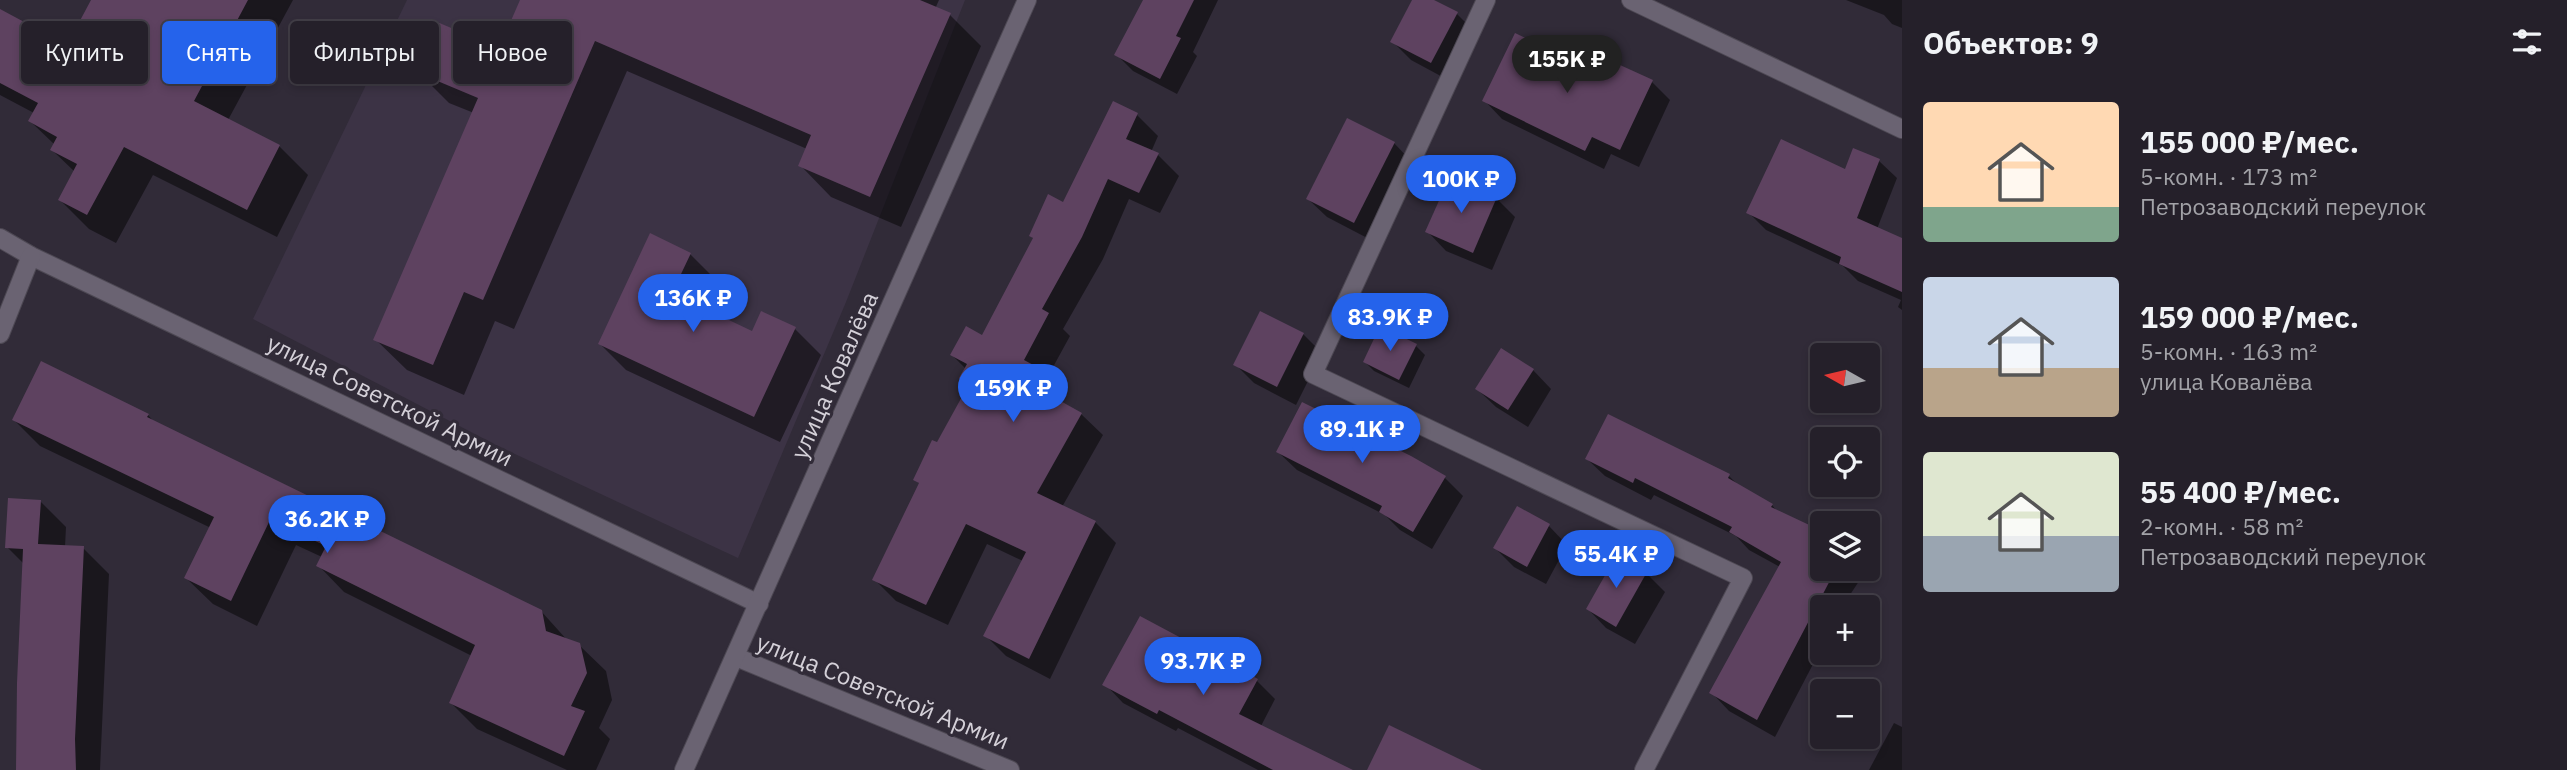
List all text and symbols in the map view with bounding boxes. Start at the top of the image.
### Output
chip: Купить [21,21,148,84]
chip: Снять [162,21,276,84]
chip: Фильтры [290,21,439,84]
chip: Новое [453,21,572,84]
text: Объектов: 9 [1923,23,2099,62]
icon: filters [2508,23,2546,61]
pin: 155K ₽ [1510,36,1624,95]
text: 155K ₽ [1528,43,1606,73]
text: 155 000 ₽/мес. [2140,122,2359,161]
icon: home [1979,130,2063,214]
pin: 100K ₽ [1404,156,1518,215]
text: 5-комн. · 173 m² [2140,161,2317,191]
text: 100K ₽ [1422,163,1500,193]
text: Петрозаводский переулок [2140,191,2426,221]
pin: 136K ₽ [636,274,750,334]
text: 136K ₽ [654,282,732,312]
street label: улица Ковалёва [783,286,885,464]
pin: 83.9K ₽ [1325,294,1455,353]
text: 159 000 ₽/мес. [2140,297,2359,336]
text: 83.9K ₽ [1347,301,1433,331]
icon: home [1979,305,2063,389]
street label: улица Советской Армии [262,326,518,474]
text: 5-комн. · 163 m² [2140,336,2317,366]
north arrow [1810,343,1880,413]
map controls [1810,343,1880,749]
pin: 159K ₽ [956,364,1070,424]
text: улица Ковалёва [2140,366,2313,396]
text: 159K ₽ [974,372,1052,402]
pin: 89.1K ₽ [1297,406,1427,465]
text: 89.1K ₽ [1319,413,1405,443]
button: locate [1810,427,1880,497]
text: 55 400 ₽/мес. [2140,472,2341,511]
icon: home [1979,480,2063,564]
pin: 36.2K ₽ [262,496,392,555]
text: 36.2K ₽ [284,503,370,533]
button: layers [1810,511,1880,581]
text: 2-комн. · 58 m² [2140,511,2303,541]
pin: 55.4K ₽ [1551,530,1681,590]
text: 55.4K ₽ [1573,538,1659,568]
text: Петрозаводский переулок [2140,541,2426,571]
button: + [1810,595,1880,665]
street label: улица Советской Армии [752,626,1014,756]
pin: 93.7K ₽ [1138,638,1268,697]
text: 93.7K ₽ [1160,645,1246,675]
button: − [1810,679,1880,749]

